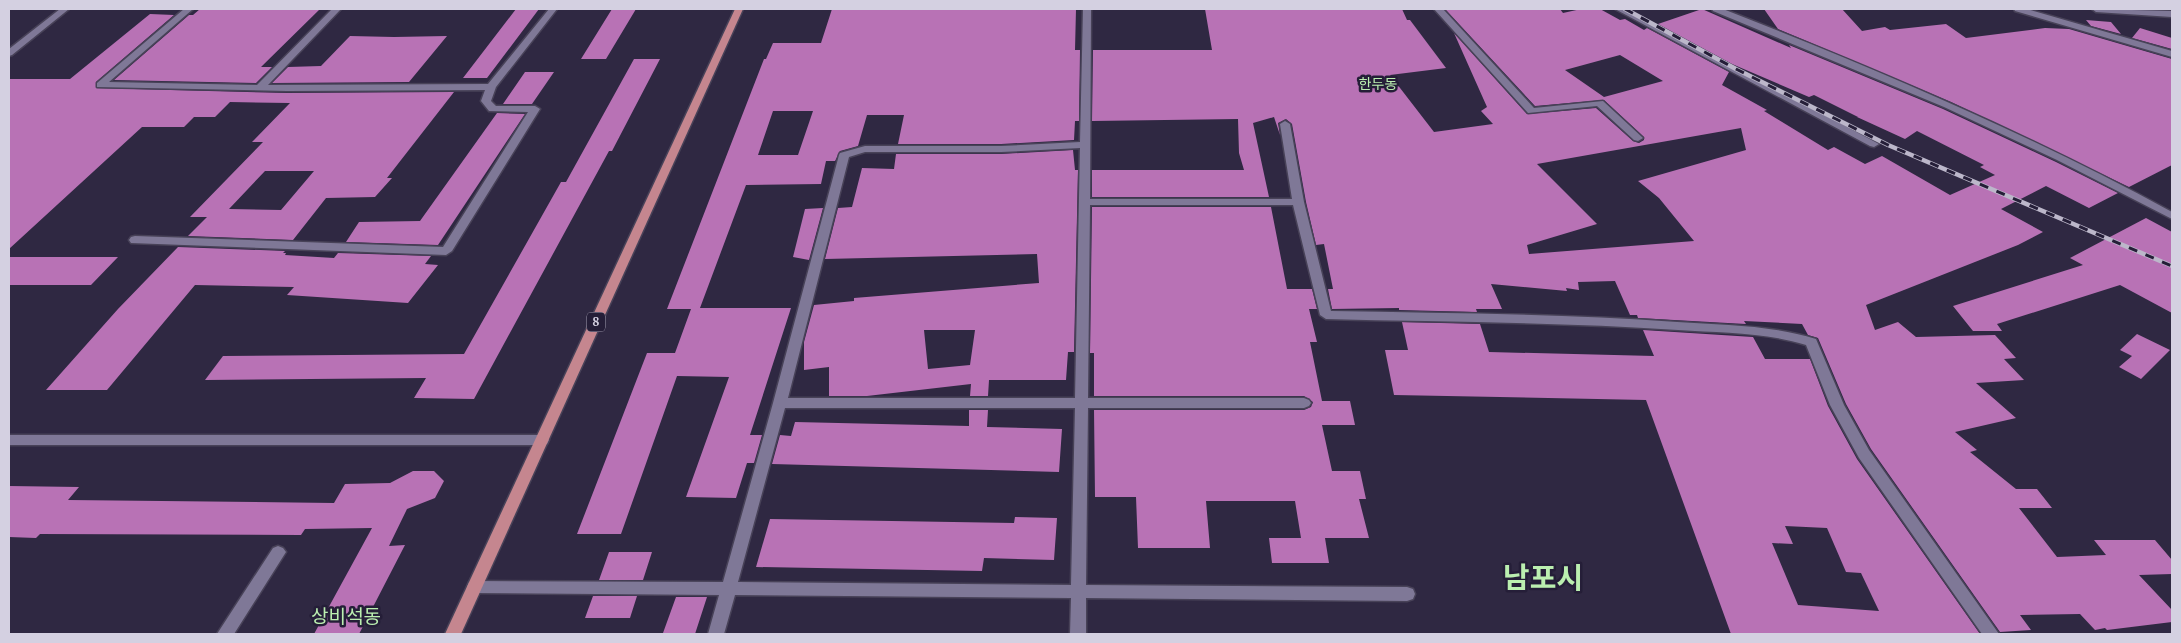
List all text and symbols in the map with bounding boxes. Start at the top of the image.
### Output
district label: 한두동 [1359,74,1397,93]
road number: 8 [587,313,605,332]
district label: 남포시 [1503,557,1583,596]
district label: 상비석동 [311,603,381,629]

